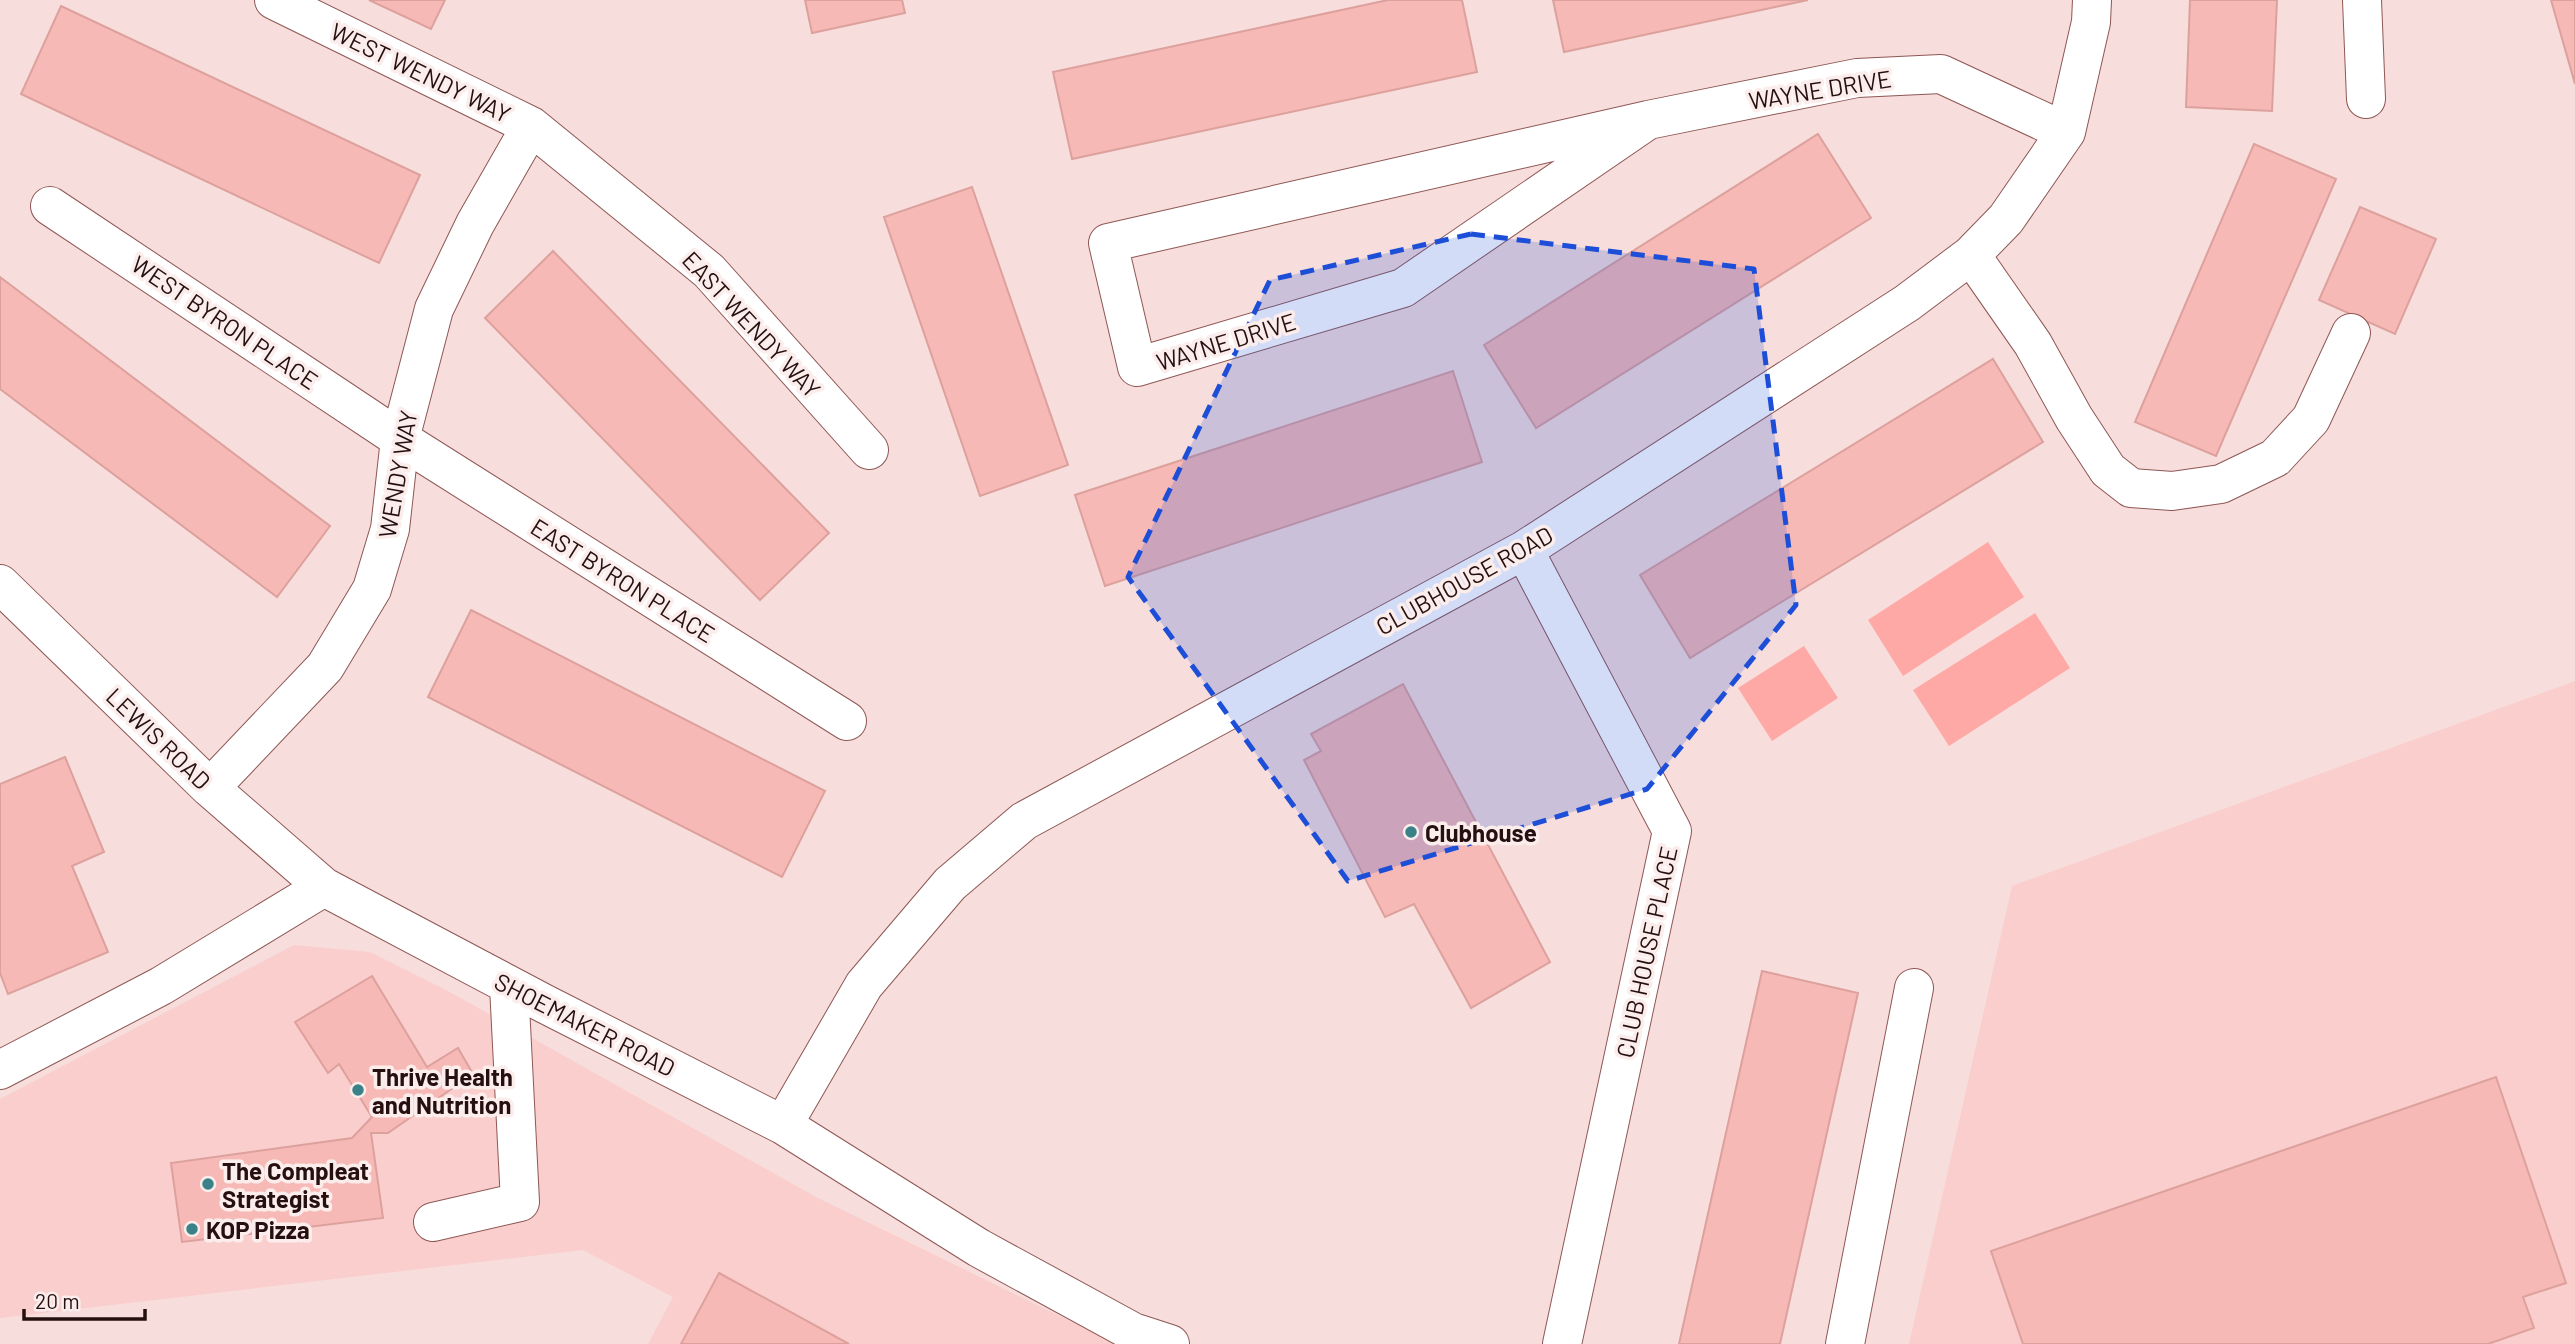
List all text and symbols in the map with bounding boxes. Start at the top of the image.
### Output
street label: WEST WENDY WAY [326,16,516,128]
street label: WAYNE DRIVE [1747,63,1893,115]
street label: EAST WENDY WAY [677,245,827,403]
street label: WEST BYRON PLACE [126,249,324,395]
street label: WAYNE DRIVE [1153,306,1299,376]
street label: WENDY WAY [371,408,423,540]
street label: EAST BYRON PLACE [526,512,720,648]
street label: CLUBHOUSE ROAD [1371,519,1557,641]
street label: LEWIS ROAD [101,681,217,795]
place label: Clubhouse [1425,818,1537,847]
marker: Clubhouse [1403,824,1419,840]
street label: CLUB HOUSE PLACE [1609,844,1683,1060]
street label: SHOEMAKER ROAD [490,966,680,1082]
place label: Thrive Health and Nutrition [372,1062,513,1119]
marker: Thrive Health and Nutrition [350,1082,366,1098]
place label: The Compleat Strategist [222,1156,369,1213]
marker: The Compleat Strategist [200,1176,216,1192]
place label: KOP Pizza [206,1215,310,1244]
marker: KOP Pizza [184,1221,200,1237]
scale bar [24,1278,145,1322]
text: 20 m [35,1288,80,1313]

